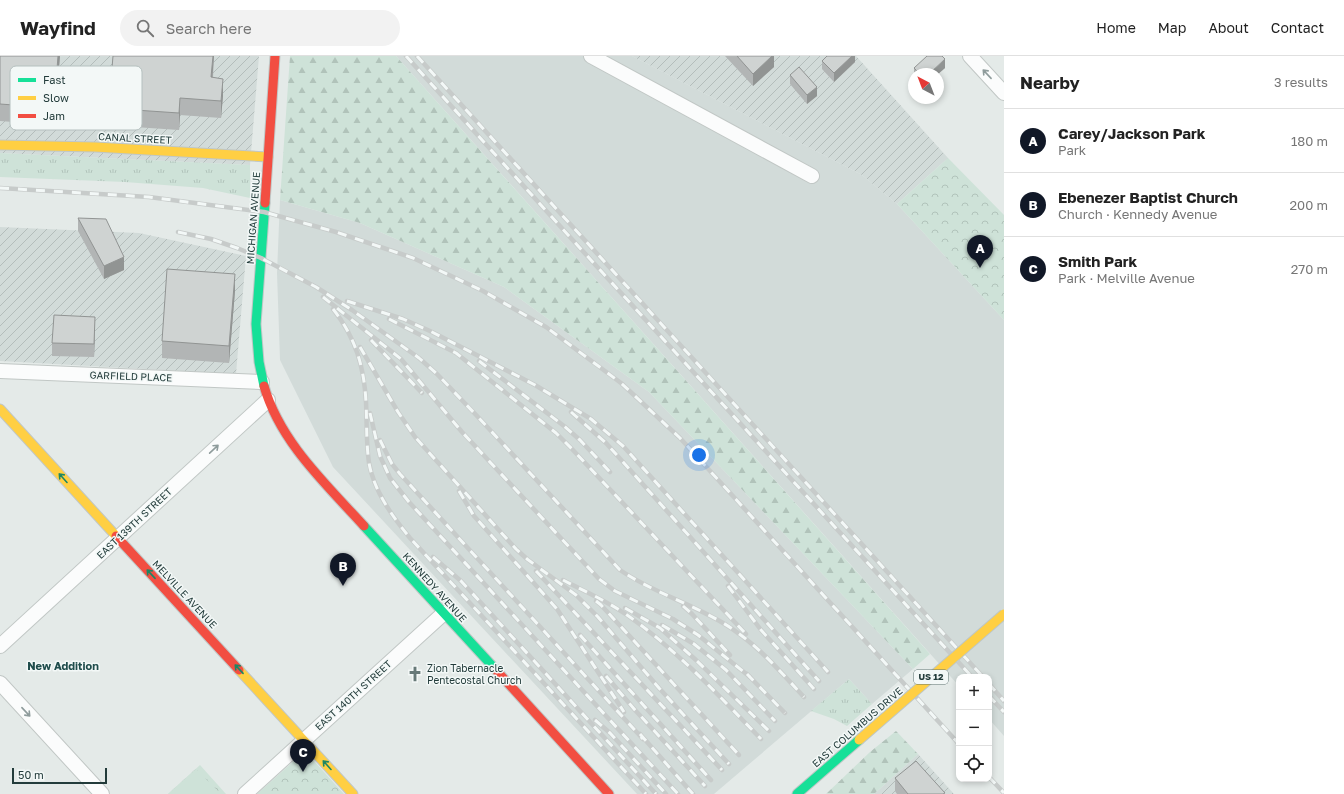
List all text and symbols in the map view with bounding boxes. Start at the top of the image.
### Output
search box [120,10,400,46]
text: Wayfind [20,16,96,39]
icon: search [134,17,156,39]
text: Search here [166,19,252,37]
text: Home [1096,19,1136,36]
text: Map [1158,19,1186,36]
text: About [1208,19,1249,36]
text: Contact [1271,19,1324,36]
legend [10,66,142,130]
north arrow [908,68,944,104]
one-way arrow [983,70,992,80]
text: Nearby [1020,72,1080,93]
text: Fast [43,73,66,86]
text: 3 results [1274,74,1328,90]
text: Slow [43,91,69,104]
text: Jam [43,109,65,122]
text: Carey/Jackson Park [1058,124,1206,142]
street label: CANAL STREET [98,130,172,146]
text: A [1028,133,1038,149]
text: 180 m [1291,133,1328,149]
text: Park [1058,142,1086,158]
street label: MICHIGAN AVENUE [244,171,262,265]
text: Ebenezer Baptist Church [1058,188,1238,206]
text: B [1028,197,1038,213]
text: 200 m [1290,197,1328,213]
text: Church · Kennedy Avenue [1058,206,1217,222]
pin: A [967,235,993,268]
text: Smith Park [1058,252,1137,270]
text: C [1028,261,1038,277]
text: 270 m [1291,261,1328,277]
text: Park · Melville Avenue [1058,270,1195,286]
street label: GARFIELD PLACE [89,369,173,383]
one-way arrow [209,444,219,454]
your location [689,445,709,465]
one-way arrow [58,473,67,483]
street label: EAST 139TH STREET [94,485,174,561]
street label: KENNEDY AVENUE [401,550,469,624]
pin: B [330,553,356,586]
street label: MELVILLE AVENUE [150,557,220,631]
one-way arrow [146,569,155,579]
street label: EAST 140TH STREET [312,657,394,733]
district label: New Addition [27,659,99,672]
place label: Zion Tabernacle Pentecostal Church [427,662,522,686]
one-way arrow [234,664,244,674]
church icon: Zion Tabernacle Pentecostal Church [406,665,424,683]
road number: US 12 [914,670,948,684]
map controls [956,674,992,782]
button: + [956,674,992,710]
street label: EAST COLUMBUS DRIVE [809,684,905,770]
one-way arrow [22,706,31,717]
button: − [956,710,992,746]
pin: C [290,739,316,772]
button: locate [956,746,992,782]
one-way arrow [322,760,332,770]
scale bar [12,766,107,785]
text: 50 m [18,768,44,781]

